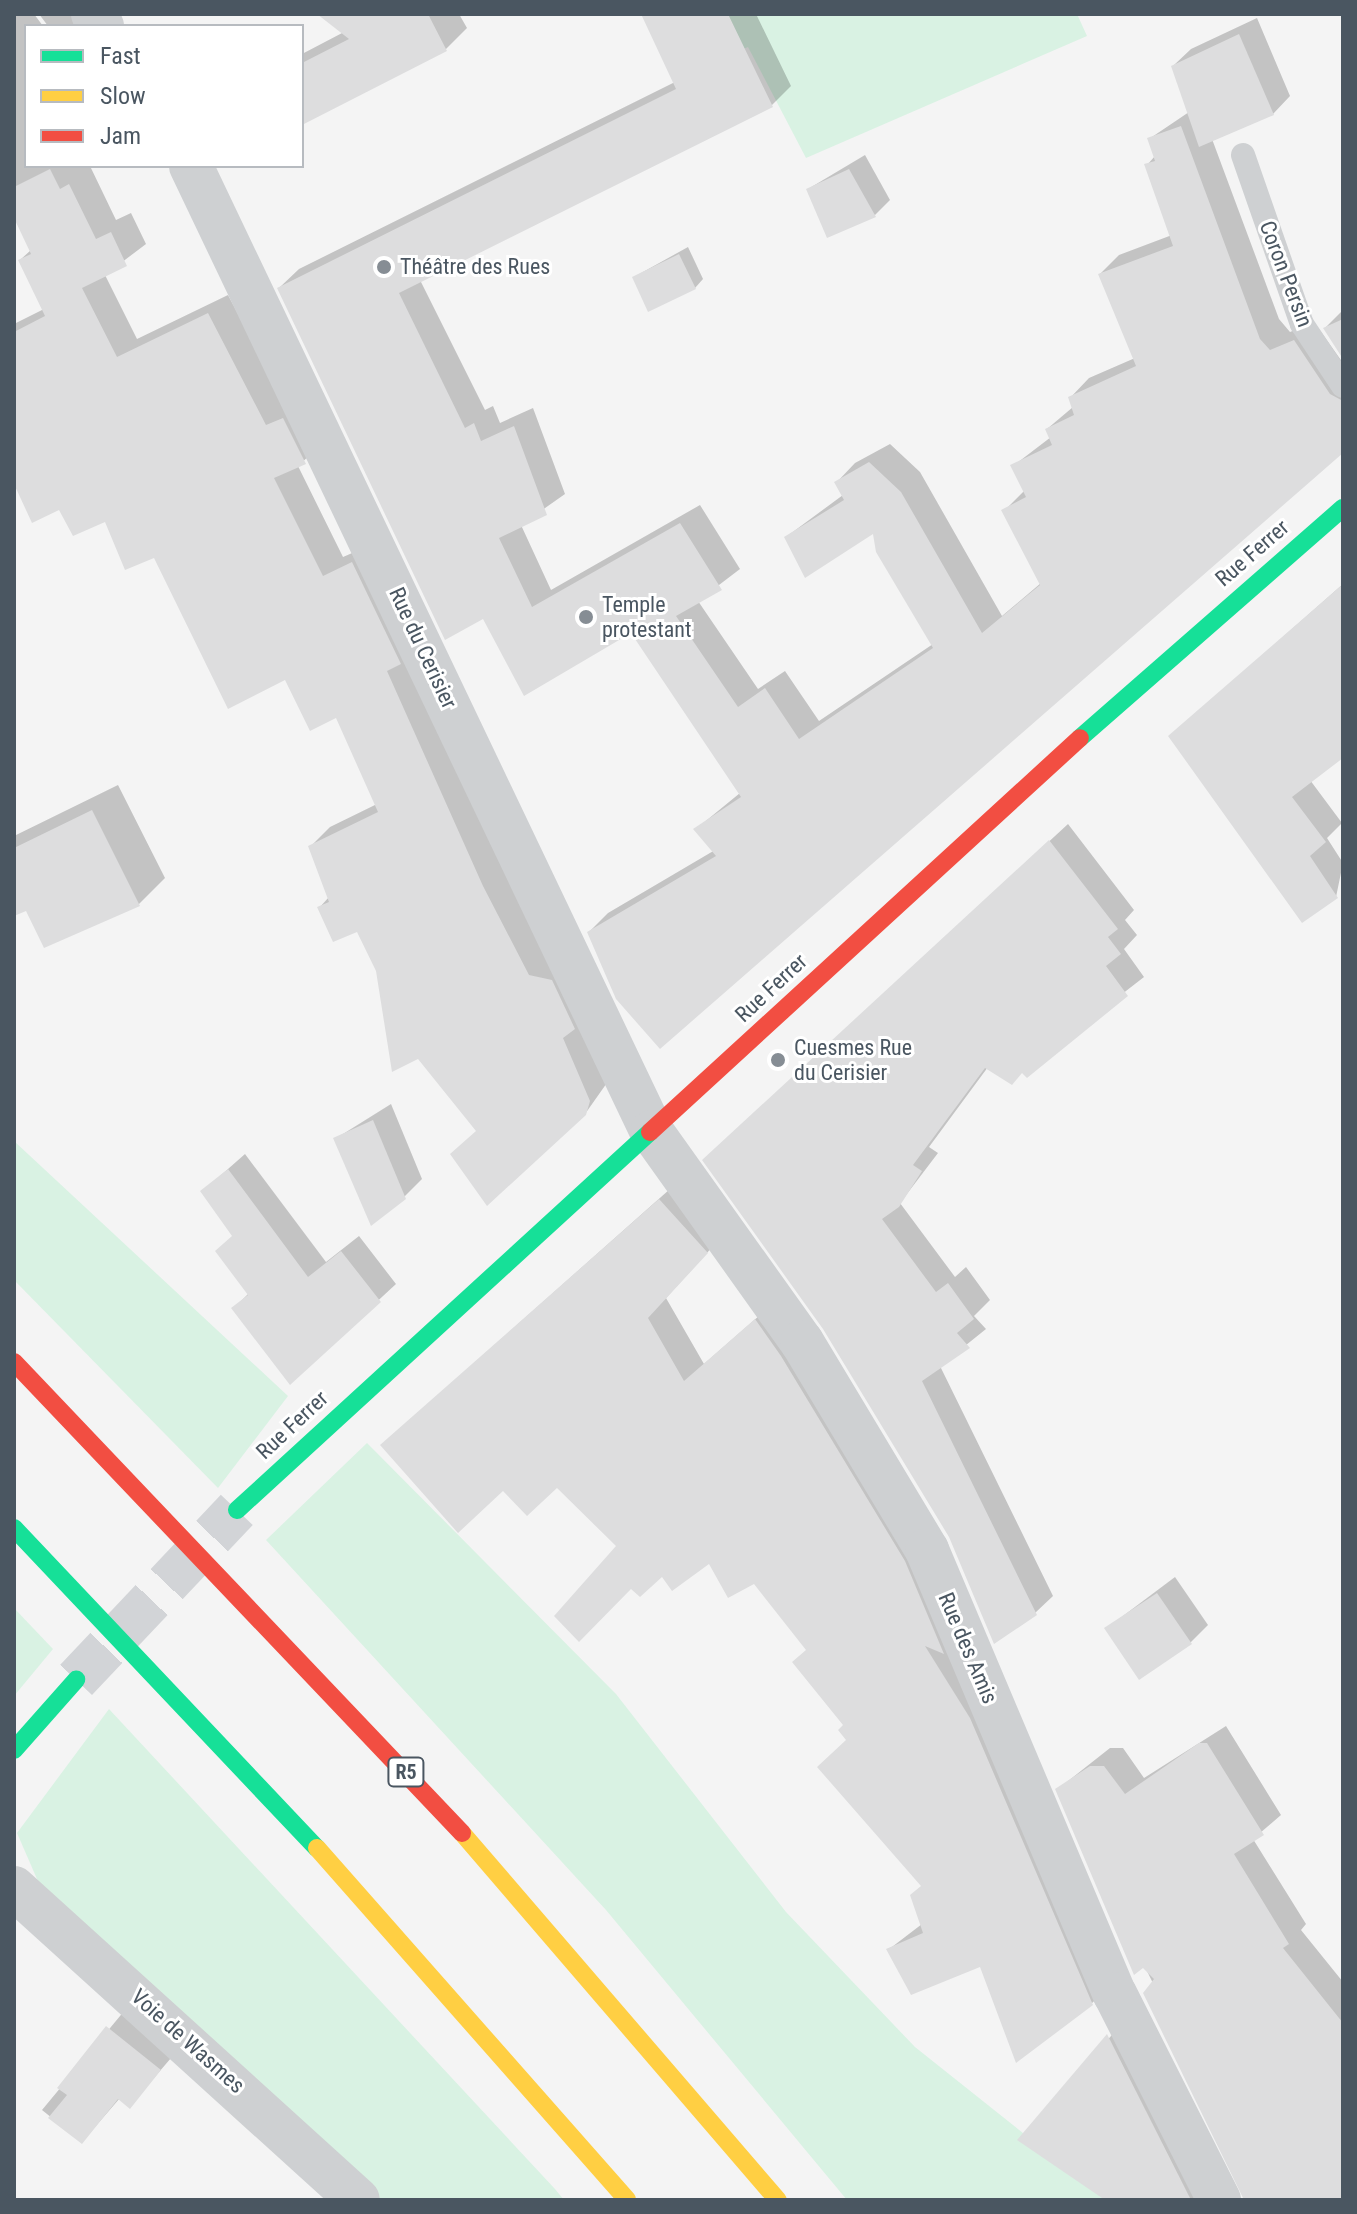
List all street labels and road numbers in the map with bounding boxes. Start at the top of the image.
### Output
street label: Coron Persin [1254,217,1318,331]
street label: Rue Ferrer [1210,514,1294,592]
street label: Rue du Cerisier [383,583,463,713]
street label: Rue Ferrer [730,948,812,1028]
street label: Rue Ferrer [251,1385,333,1465]
street label: Rue des Amis [933,1588,1003,1708]
road number: R5 [386,1756,426,1788]
street label: Voie de Wasmes [126,1983,250,2099]

